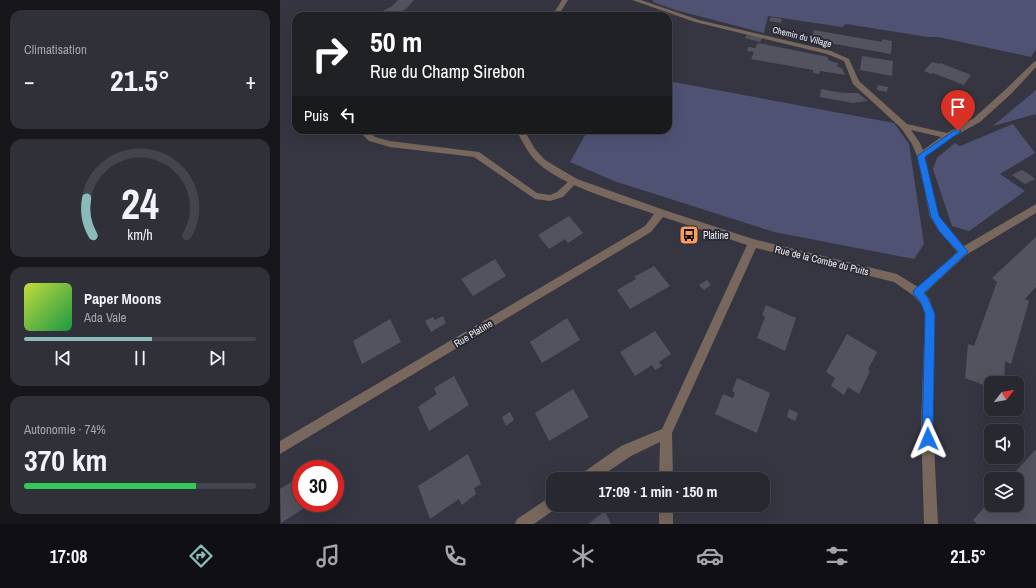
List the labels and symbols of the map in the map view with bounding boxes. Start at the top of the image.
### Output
street label: Chemin du Village [771,24,833,50]
pin [941,90,975,131]
bus stop icon: Platine [678,224,700,246]
place label: Platine [703,229,729,242]
street label: Rue de la Combe du Puits [774,243,870,278]
street label: Rue Platine [452,317,495,350]
north arrow [984,376,1024,416]
position arrow [907,418,949,460]
speed limit sign: 30 [292,460,344,512]

